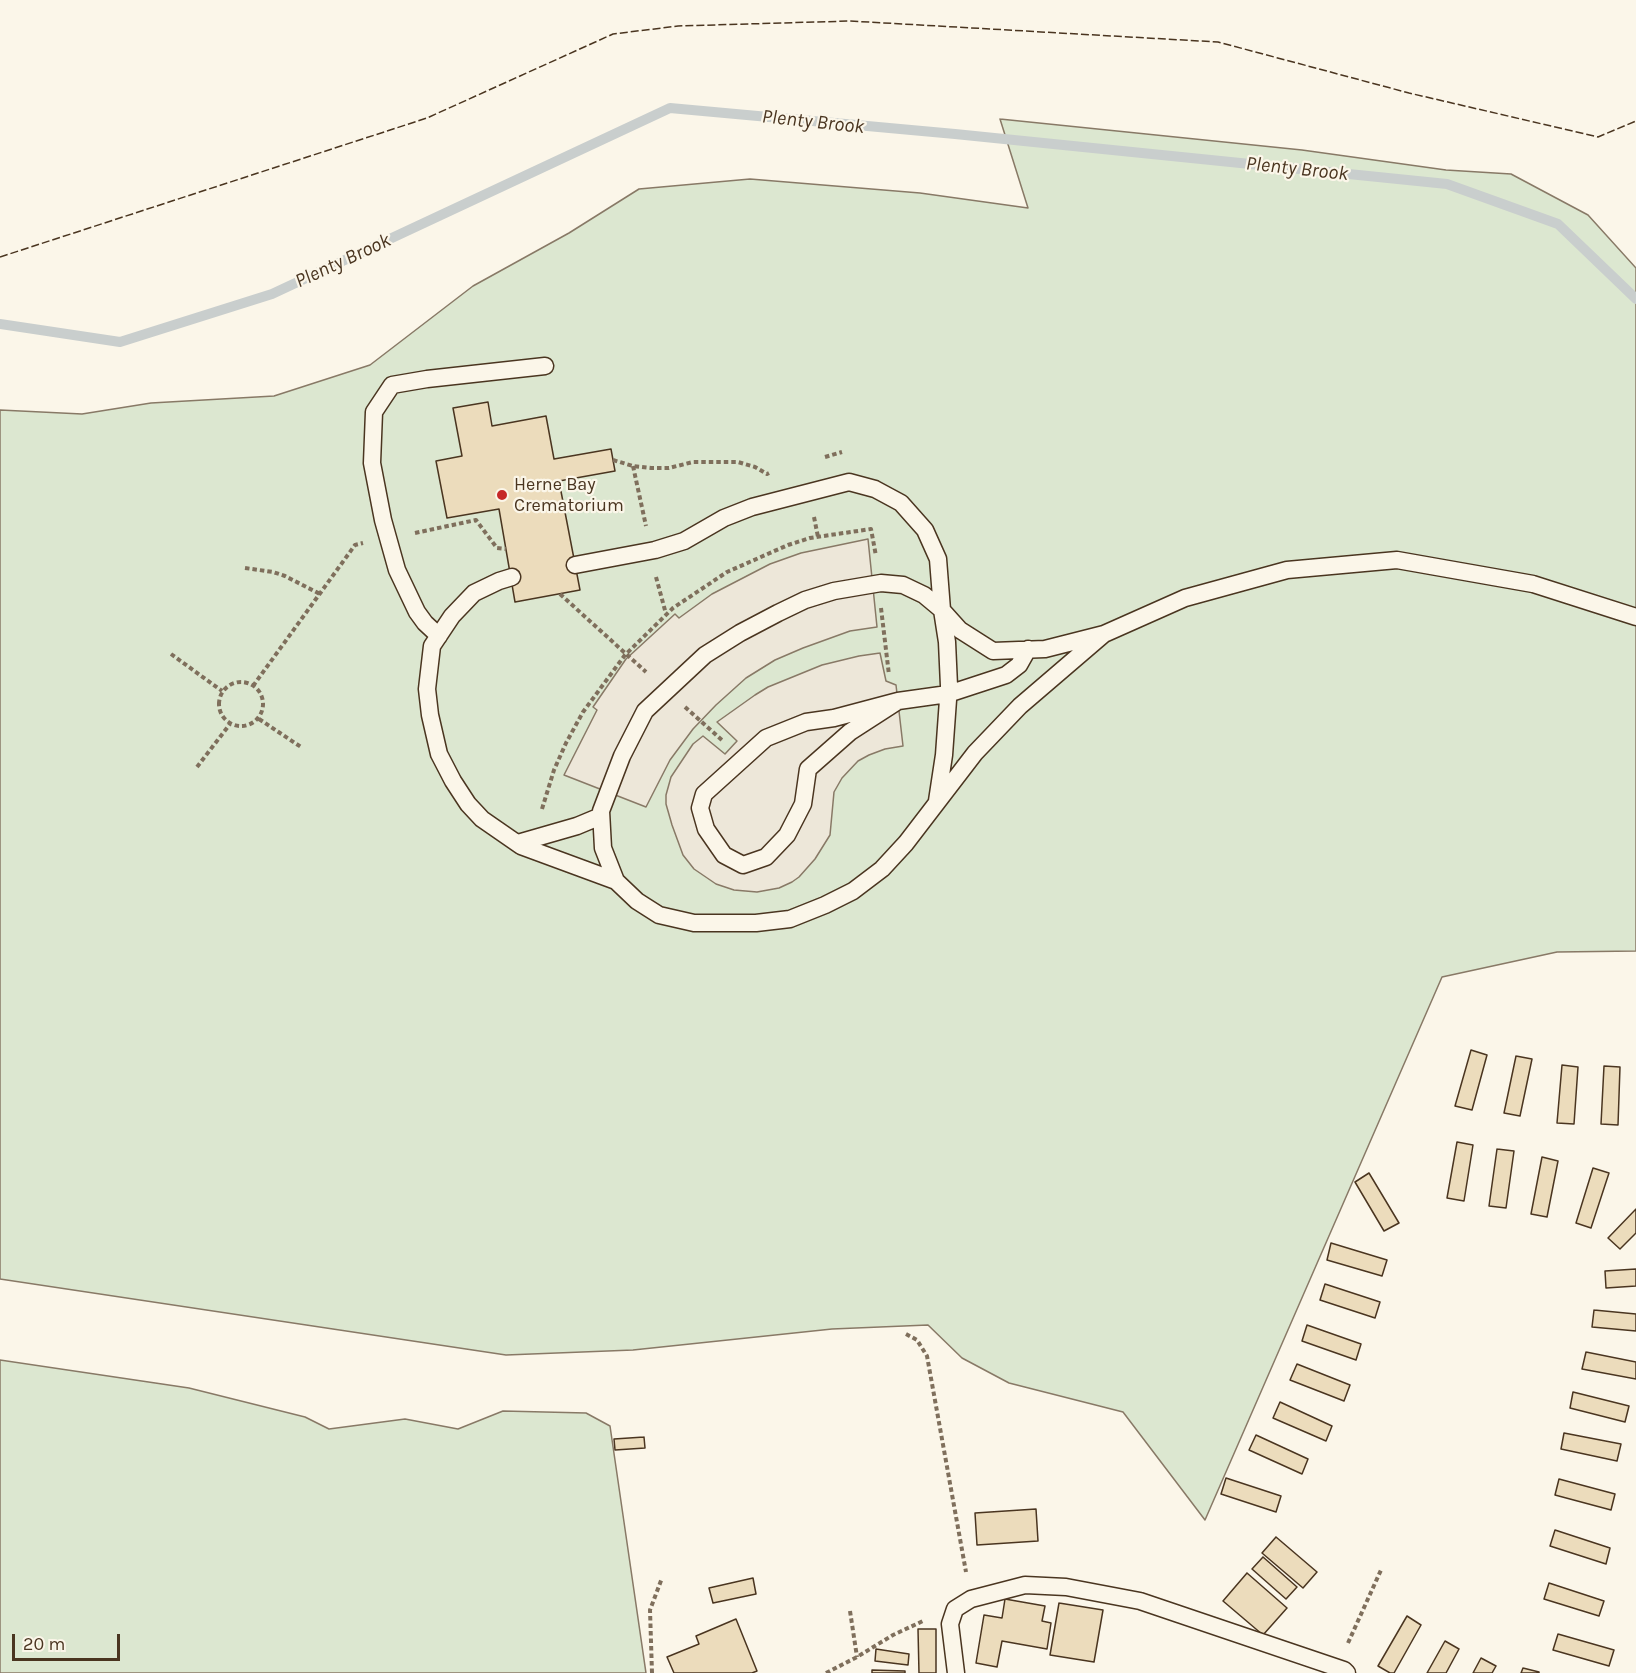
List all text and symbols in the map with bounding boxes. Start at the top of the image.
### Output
water label: Plenty Brook [761,105,865,139]
water label: Plenty Brook [1245,152,1349,186]
water label: Plenty Brook [291,228,395,294]
place label: Herne Bay Crematorium [514,474,624,516]
marker: Herne Bay Crematorium [495,488,509,502]
scale bar [15,1622,123,1660]
text: 20 m [23,1633,65,1655]

